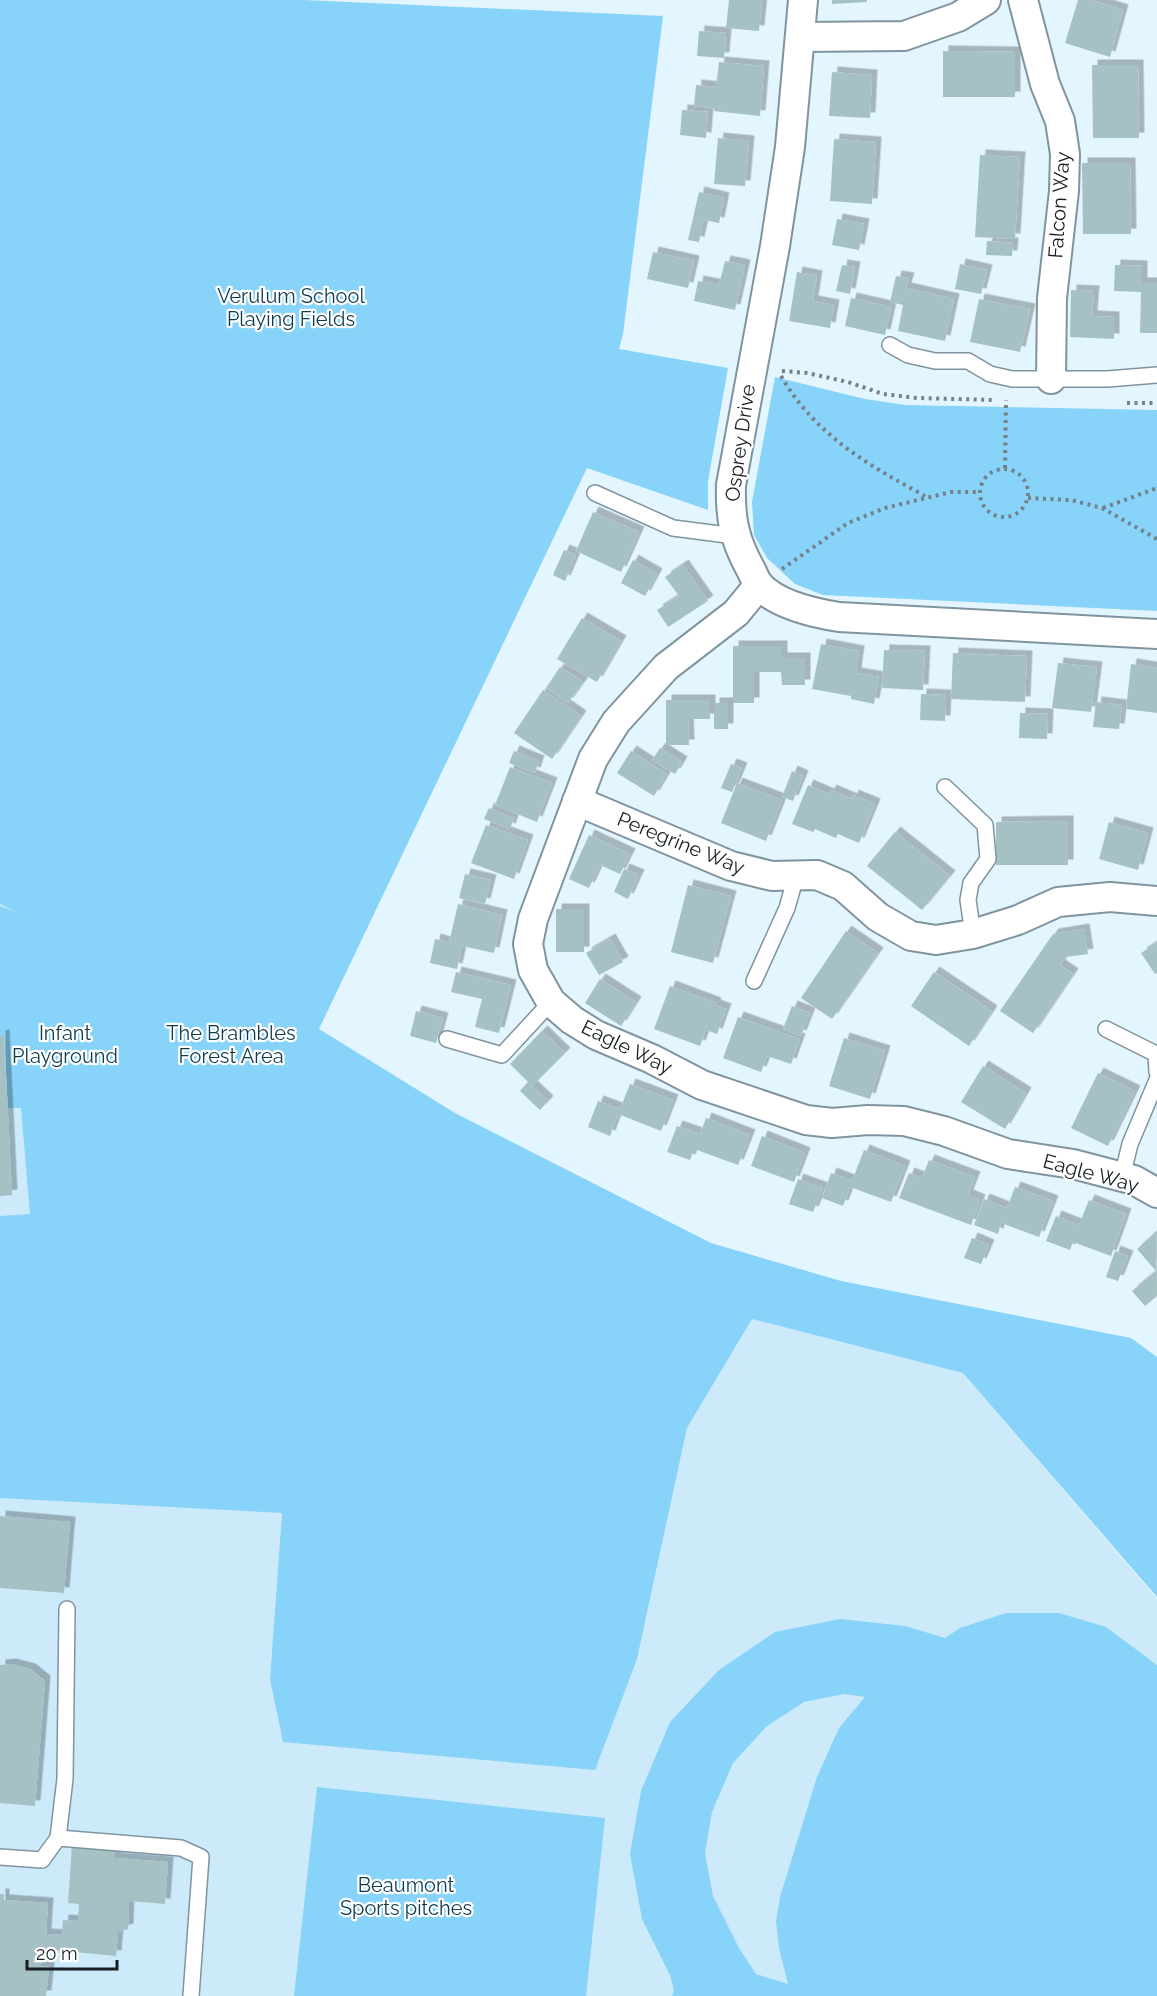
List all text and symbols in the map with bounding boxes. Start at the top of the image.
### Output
street label: Falcon Way [1043,151,1075,259]
park label: Verulum School Playing Fields [217,284,365,331]
street label: Osprey Drive [720,383,760,503]
street label: Peregrine Way [614,807,748,880]
street label: Eagle Way [578,1015,677,1079]
park label: Infant Playground [12,1021,118,1068]
park label: The Brambles Forest Area [166,1021,296,1068]
street label: Eagle Way [1040,1149,1142,1197]
park label: Beaumont Sports pitches [340,1873,472,1920]
scale bar [27,1933,117,1971]
text: 20 m [36,1943,78,1964]

